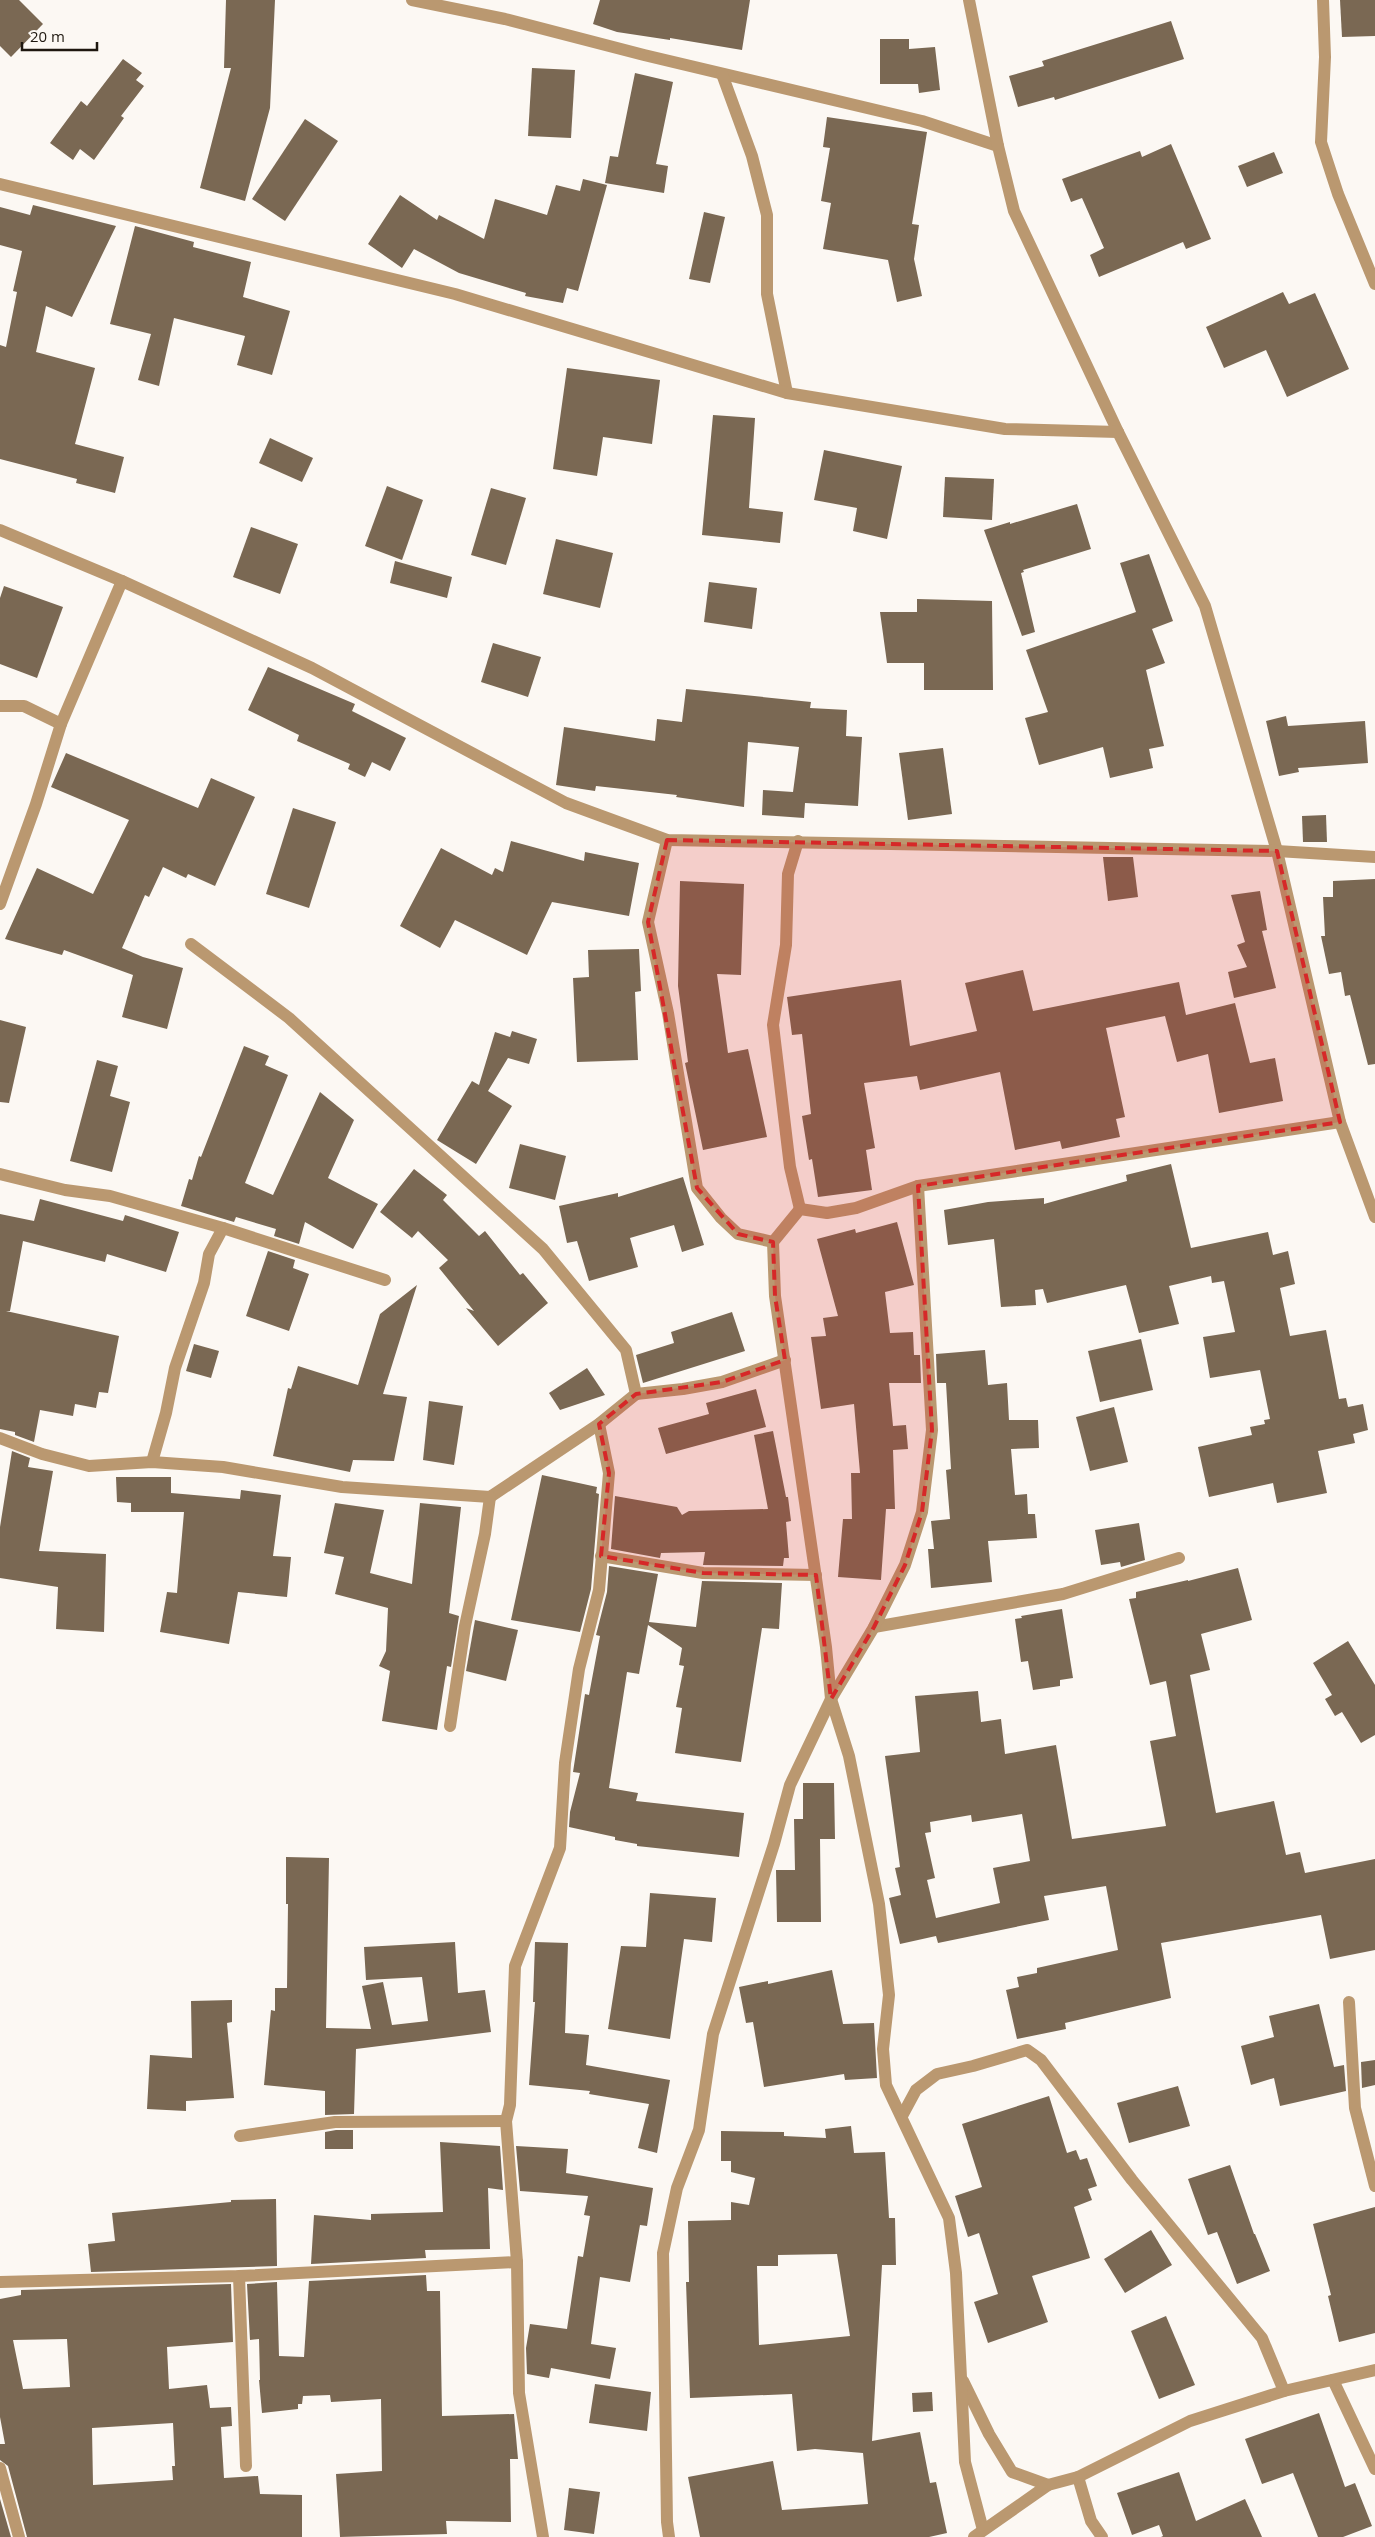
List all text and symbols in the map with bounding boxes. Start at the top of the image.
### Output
scale bar [22,20,98,52]
text: 20 m [30,26,65,46]

